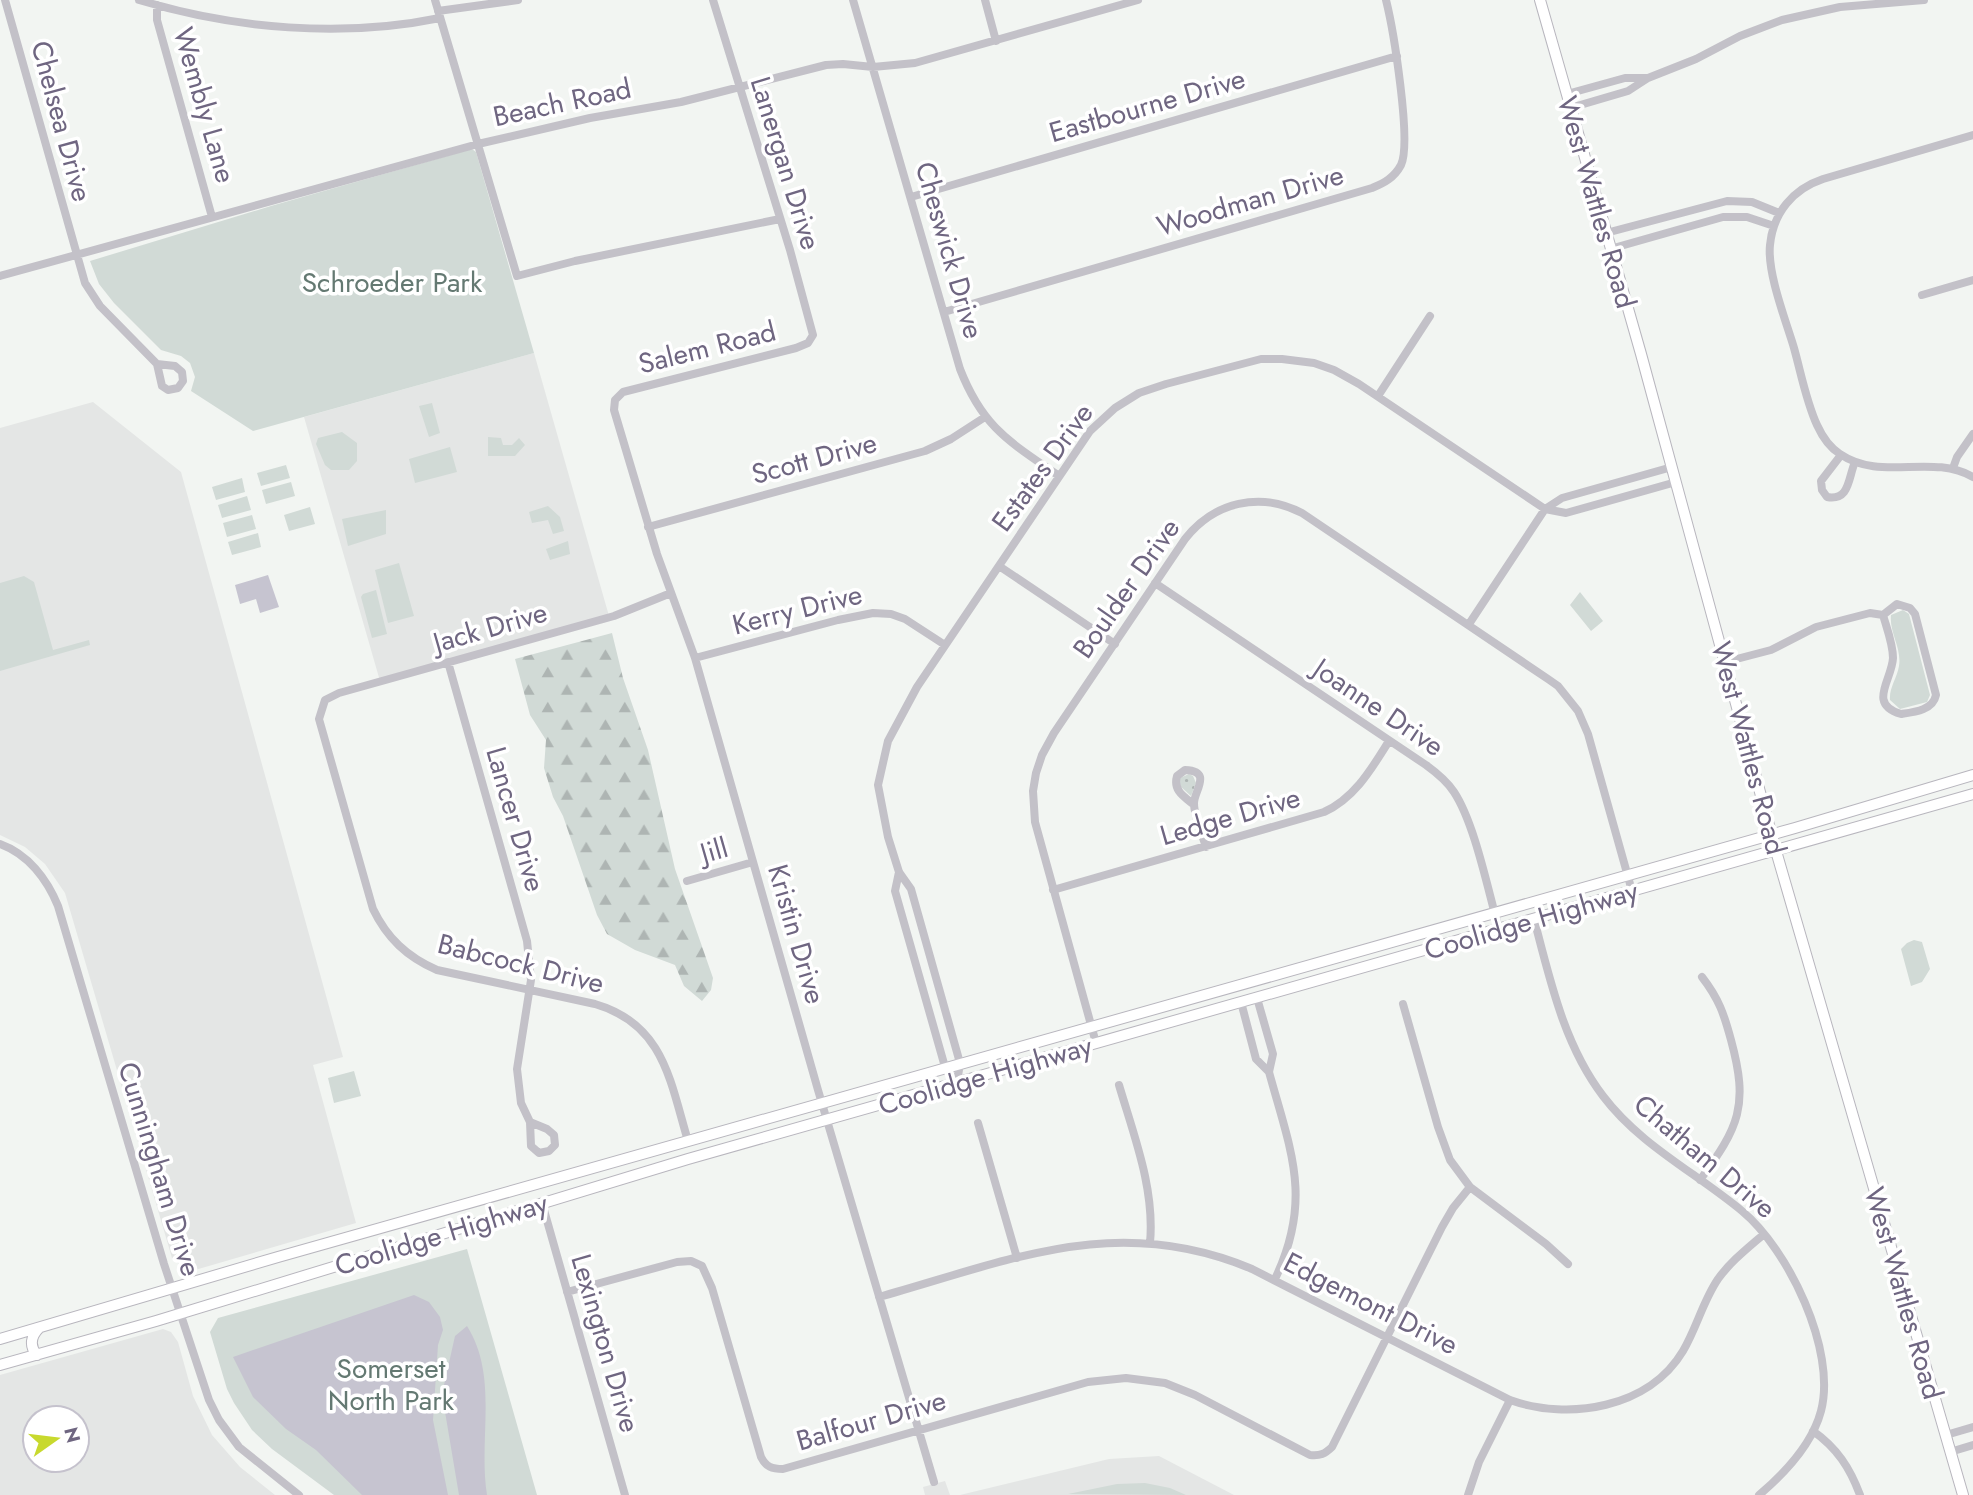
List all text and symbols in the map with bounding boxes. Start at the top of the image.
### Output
street label: Wembly Lane [163,23,246,188]
street label: Chelsea Drive [20,36,103,206]
street label: Eastbourne Drive [1044,58,1250,153]
street label: Beach Road [489,68,635,137]
street label: Lanergan Drive [740,71,831,255]
street label: West Wattles Road [1547,91,1646,313]
street label: Woodman Drive [1152,154,1348,247]
street label: Cheswick Drive [905,157,994,343]
park label: Schroeder Park [302,262,483,303]
street label: Salem Road [634,311,780,384]
street label: Estates Drive [982,395,1103,540]
street label: Scott Drive [747,422,881,495]
street label: Boulder Drive [1063,510,1190,667]
street label: Kerry Drive [728,574,866,645]
street label: Jack Drive [425,592,552,664]
street label: West Wattles Road [1700,637,1797,859]
street label: Joanne Drive [1302,646,1452,766]
street label: Lancer Drive [475,742,556,896]
street label: Ledge Drive [1155,777,1305,856]
street label: Jill [692,827,733,875]
street label: Kristin Drive [757,860,836,1009]
street label: Coolidge Highway [1419,870,1644,971]
street label: Babcock Drive [433,923,608,1004]
street label: Coolidge Highway [873,1025,1098,1126]
street label: Cunningham Drive [107,1057,212,1281]
street label: Chatham Drive [1625,1085,1785,1228]
street label: Coolidge Highway [330,1182,553,1286]
street label: West Wattles Road [1854,1182,1953,1404]
street label: Edgemont Drive [1276,1242,1465,1365]
street label: Lexington Drive [561,1249,651,1437]
park label: Somerset North Park [328,1348,455,1421]
street label: Balfour Drive [792,1380,951,1461]
north arrow [21,1404,91,1474]
text: N [57,1424,87,1446]

